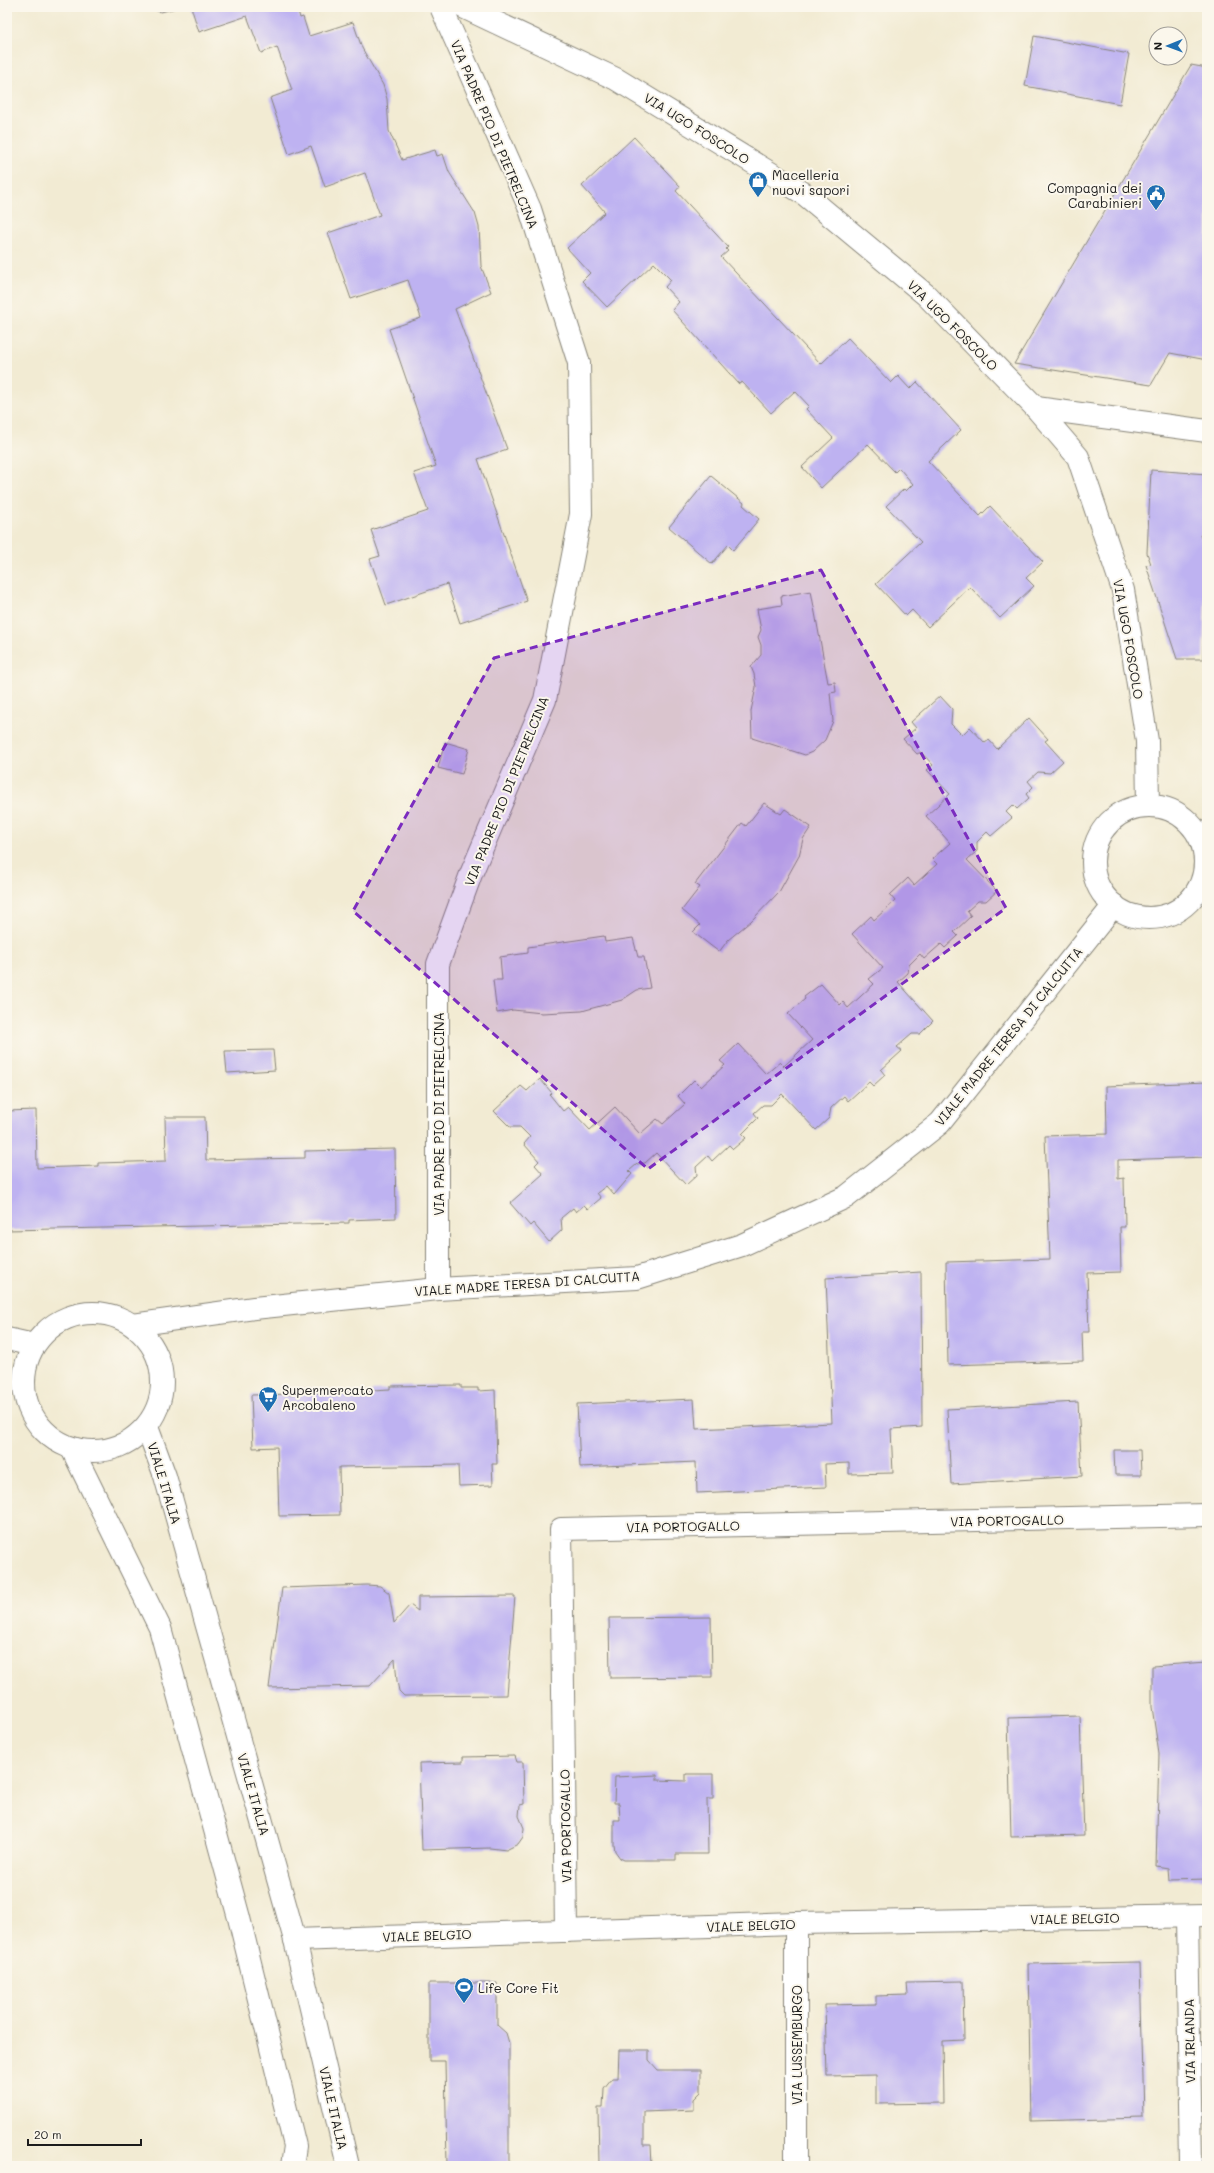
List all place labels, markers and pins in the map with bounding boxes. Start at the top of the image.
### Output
place label: Macelleria nuovi sapori [772,166,850,198]
shop icon: Macelleria nuovi sapori [747,170,769,198]
place label: Compagnia dei Carabinieri [1047,179,1142,211]
public building icon: Compagnia dei Carabinieri [1145,183,1167,211]
place label: Supermercato Arcobaleno [282,1381,373,1413]
supermarket icon: Supermercato Arcobaleno [257,1385,279,1413]
sports icon: Life Core Fit [453,1976,475,2004]
place label: Life Core Fit [478,1979,559,1996]

